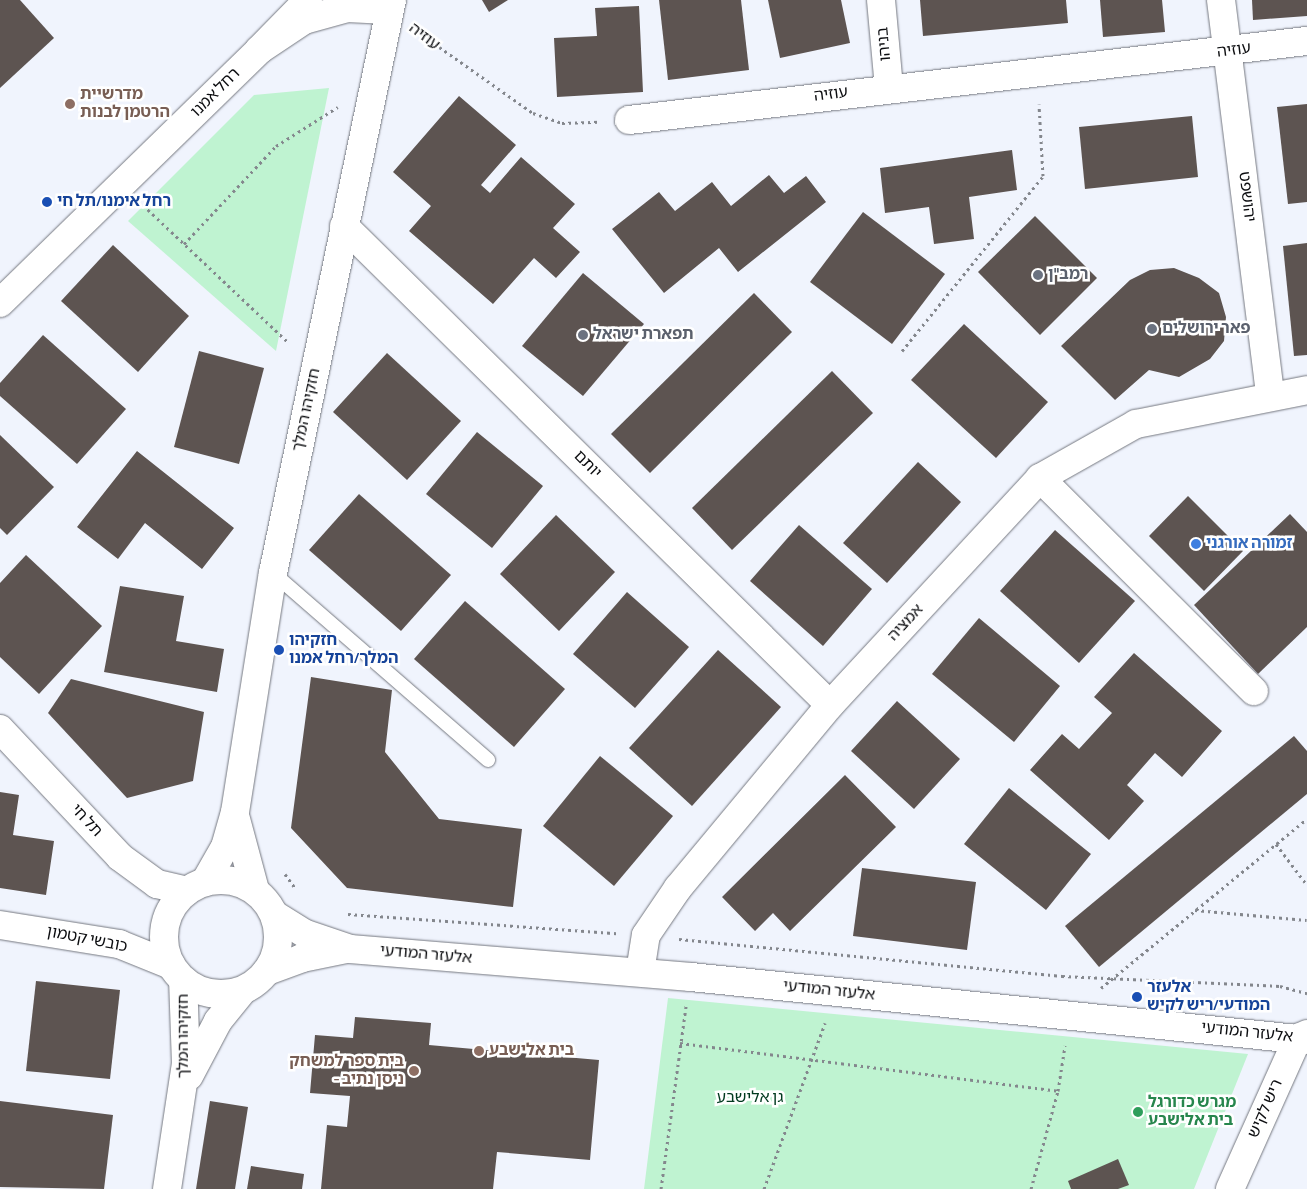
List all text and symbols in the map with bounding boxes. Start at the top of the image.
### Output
street label: עוזיה [405,19,443,55]
street label: בניהו [874,26,896,62]
street label: עוזיה [1216,39,1252,63]
street label: רחל אמנו [188,65,244,121]
street label: עוזיה [813,83,849,107]
place label: מדרשיית הרטמן לבנות [80,85,170,123]
marker: מדרשיית הרטמן לבנות [64,98,76,110]
street label: יהושפט [1233,171,1259,223]
place label: רחל אימנו/תל חי [57,192,171,212]
marker: רחל אימנו/תל חי [41,196,53,208]
place label: רמב"ן [1048,265,1088,285]
marker: רמב"ן [1032,269,1044,281]
place label: פאר ירושלים [1162,319,1251,339]
marker: פאר ירושלים [1146,323,1158,335]
place label: תפארת ישראל [593,325,694,345]
marker: תפארת ישראל [577,329,589,341]
street label: חזקיהו המלך [289,366,325,454]
street label: יותם [569,447,605,483]
place label: זמורה אורגני [1206,534,1293,554]
marker: זמורה אורגני [1190,538,1202,550]
street label: אמציה [884,600,928,646]
place label: חזקיהו המלך/רחל אמנו [289,631,399,669]
marker: חזקיהו המלך/רחל אמנו [273,644,285,656]
street label: תל חי [66,801,106,841]
street label: כובשי קטמון [45,923,129,957]
street label: אלעזר המודעי [379,941,473,969]
street label: אלעזר המודעי [782,977,876,1005]
place label: אלעזר המודעי/ריש לקיש [1147,978,1270,1016]
marker: אלעזר המודעי/ריש לקיש [1131,991,1143,1003]
street label: חזקיהו המלך [174,994,194,1078]
street label: אלעזר המודעי [1200,1019,1294,1047]
place label: בית אלישבע [489,1041,574,1061]
marker: בית אלישבע [473,1045,485,1057]
place label: בית ספר למשחק - ניסן נתיב [289,1052,404,1090]
marker: בית ספר למשחק - ניסן נתיב [408,1065,420,1077]
street label: ריש לקיש [1245,1077,1287,1141]
park label: גן אלישבע [717,1088,783,1108]
place label: מגרש כדורגל בית אלישבע [1148,1093,1236,1131]
marker: מגרש כדורגל בית אלישבע [1132,1106,1144,1118]

